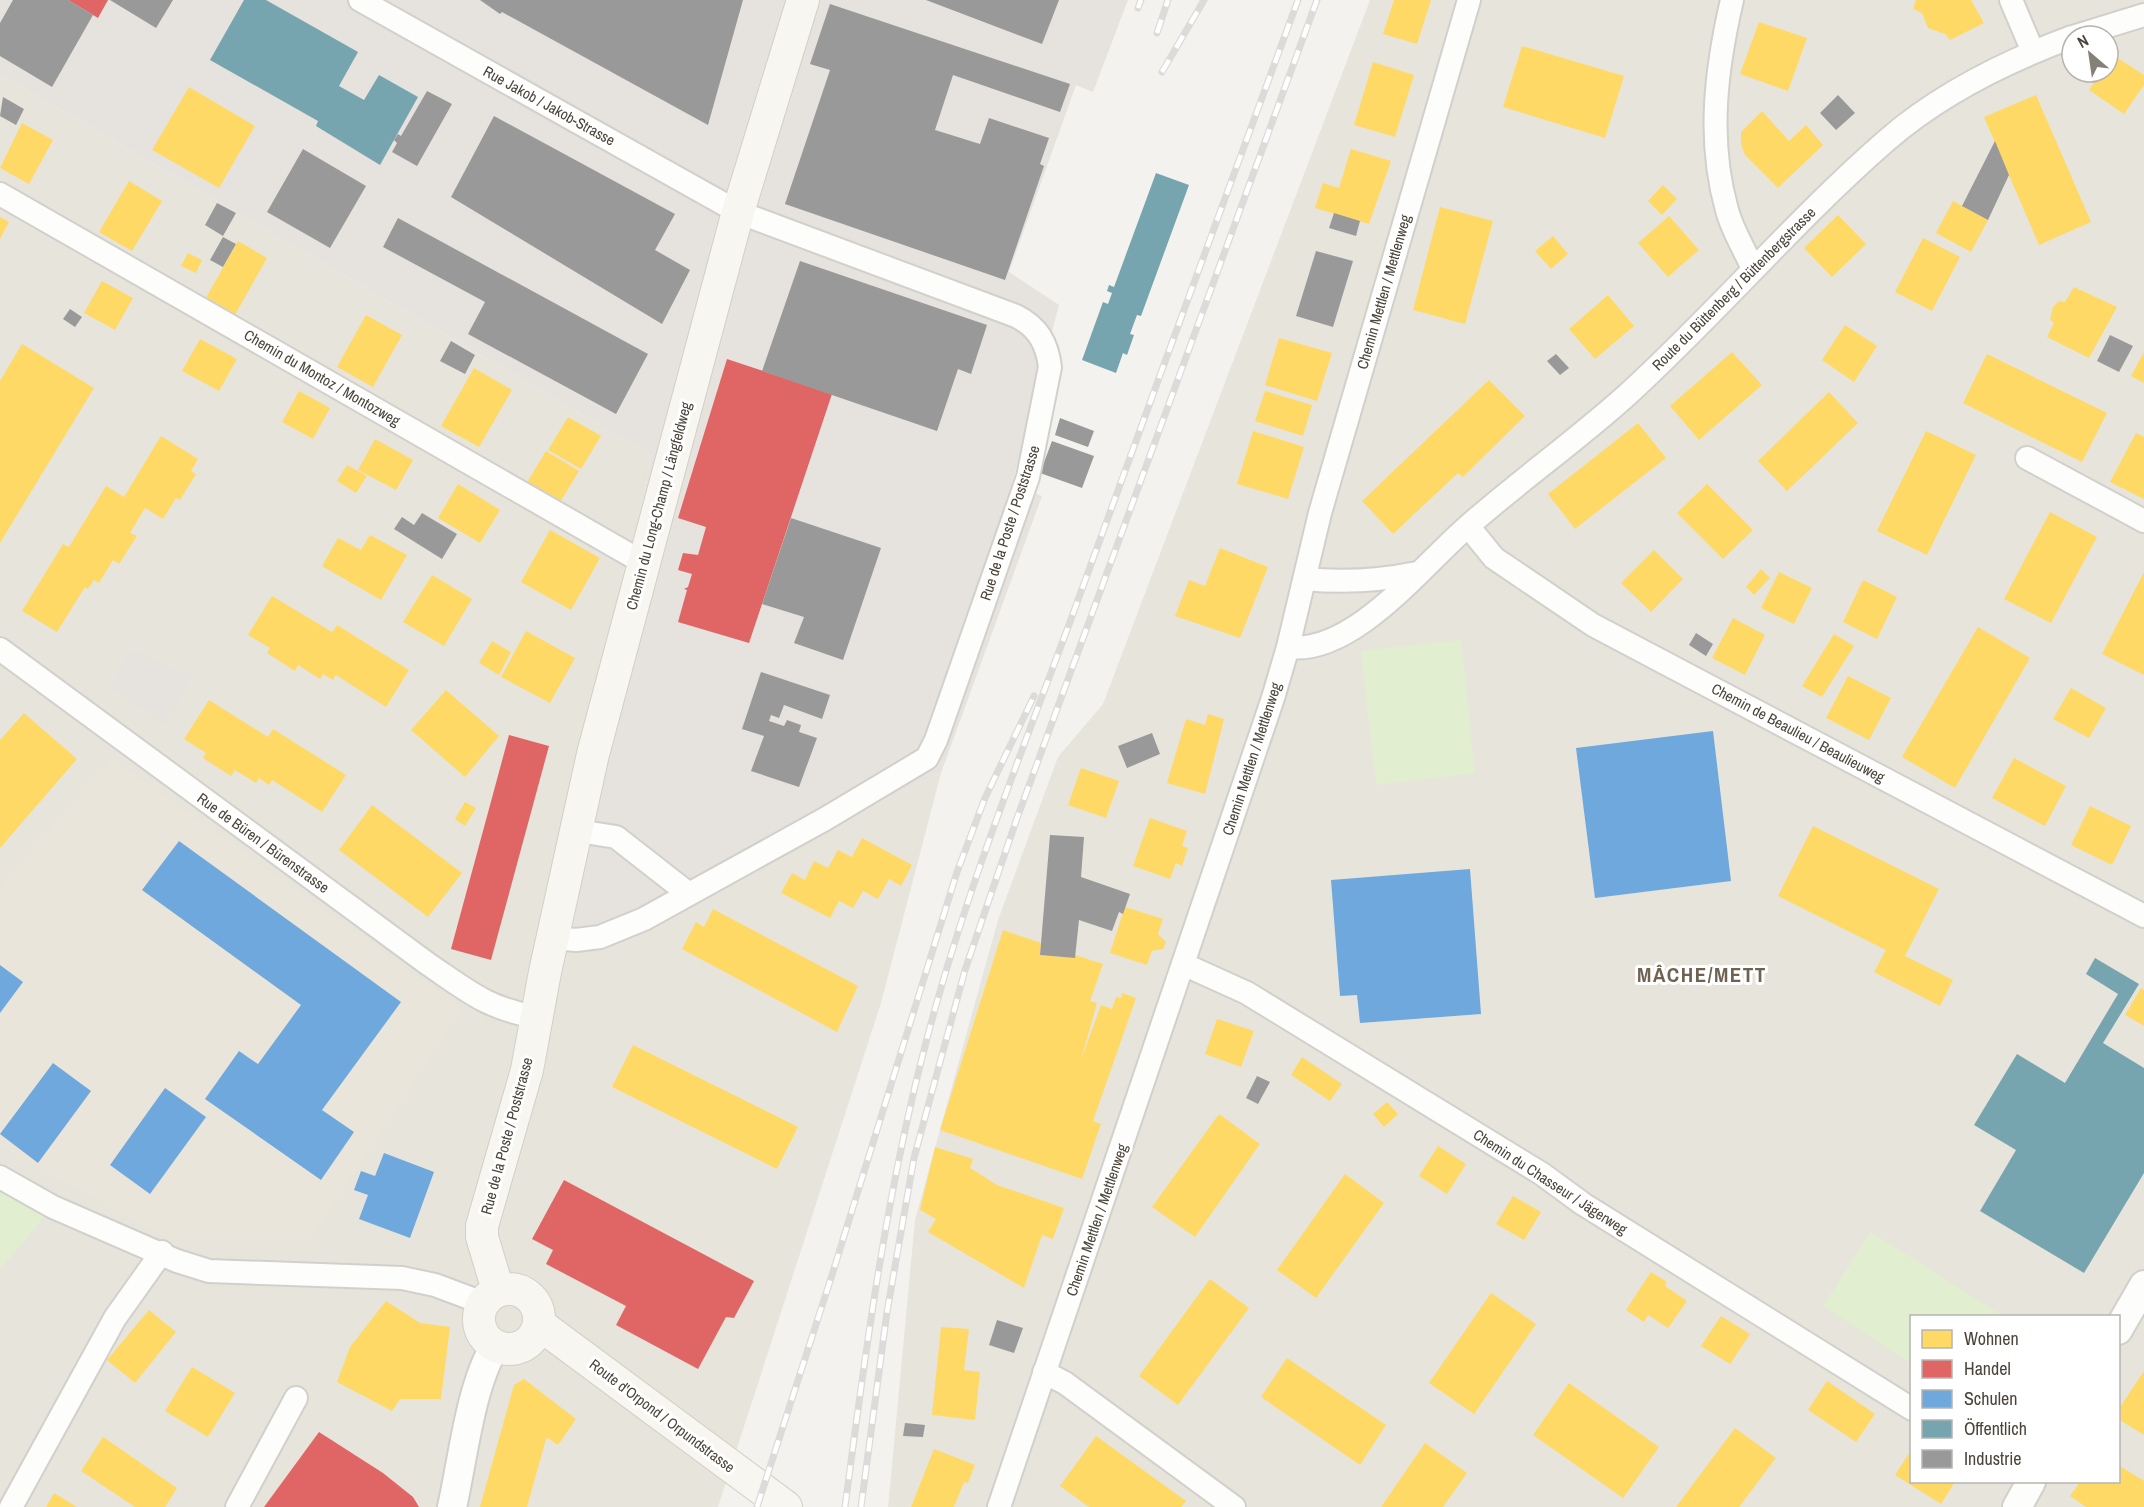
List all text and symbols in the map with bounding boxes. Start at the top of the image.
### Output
north arrow [2060,24,2120,84]
text: N [2073,29,2092,53]
street label: Rue Jakob / Jakob-Strasse [480,61,619,151]
street label: Route du Büttenberg / Büttenbergstrasse [1647,202,1820,375]
street label: Chemin Mettlen / Mettlenweg [1351,212,1416,372]
street label: Chemin du Montoz / Montozweg [240,324,404,431]
street label: Chemin du Long-Champ / Längfeldweg [621,399,696,612]
street label: Rue de la Poste / Poststrasse [975,442,1045,603]
street label: Chemin de Beaulieu / Beaulieuweg [1708,678,1889,787]
street label: Chemin Mettlen / Mettlenweg [1217,679,1286,838]
street label: Rue de Büren / Bürenstrasse [193,787,334,898]
district label: MÂCHE/METT [1637,960,1767,989]
street label: Rue de la Poste / Poststrasse [475,1055,538,1217]
street label: Chemin du Chasseur / Jägerweg [1469,1124,1632,1239]
street label: Chemin Mettlen / Mettlenweg [1061,1141,1133,1299]
legend [1910,1315,2120,1483]
text: Wohnen [1964,1326,2019,1351]
street label: Route d'Orpond / Orpundstrasse [585,1354,740,1477]
text: Handel [1964,1356,2011,1381]
text: Schulen [1964,1386,2017,1411]
text: Öffentlich [1964,1416,2027,1441]
text: Industrie [1964,1446,2021,1471]

